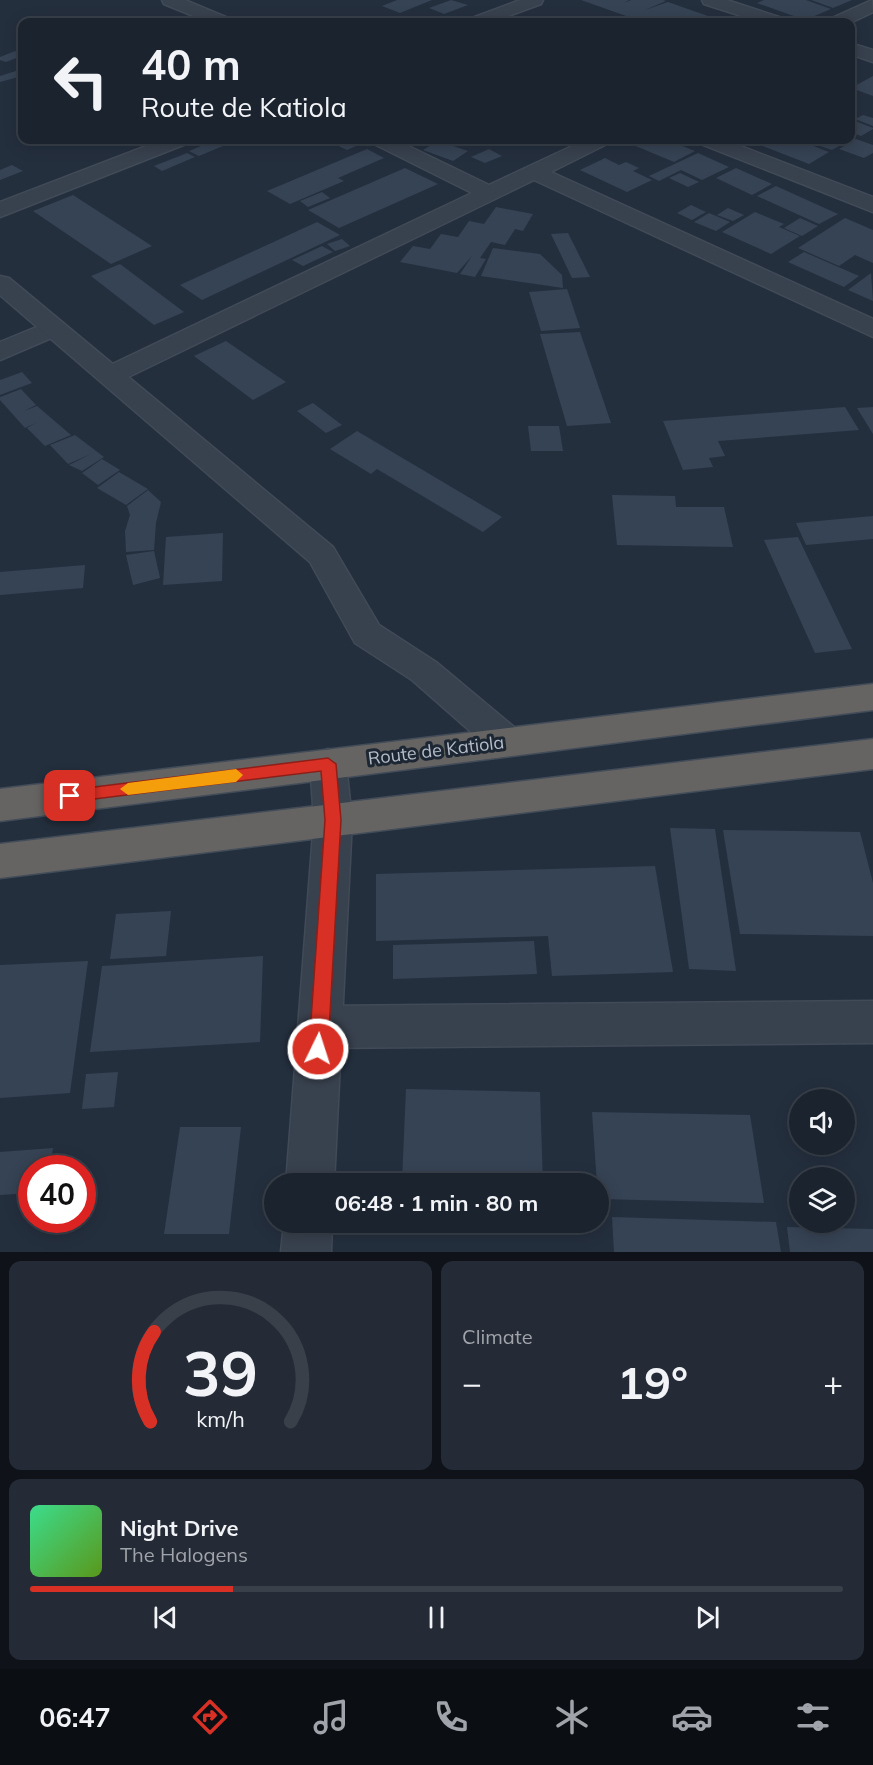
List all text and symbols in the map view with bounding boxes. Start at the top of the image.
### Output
text: 40 m [141,38,241,91]
icon: left [42,42,120,120]
text: Route de Katiola [141,90,347,124]
street label: Route de Katiola [367,730,505,770]
pin [44,770,95,821]
icon: arrive [53,779,86,812]
position arrow [286,1017,350,1081]
map controls [789,1089,855,1233]
button: sound [789,1089,855,1155]
speed limit sign: 40 [18,1155,96,1233]
button: layers [789,1167,855,1233]
text: 06:48 · 1 min · 80 m [335,1189,538,1217]
text: Climate [462,1324,533,1349]
text: 39 [183,1333,258,1412]
text: 19° [617,1354,688,1410]
text: − [462,1362,482,1403]
text: + [823,1362,843,1403]
text: km/h [196,1406,245,1433]
text: Night Drive [120,1514,239,1542]
text: The Halogens [120,1542,248,1567]
icon: previous [149,1601,182,1634]
icon: pause [420,1601,453,1634]
icon: next [691,1601,724,1634]
icon: directions [189,1696,231,1738]
icon: music [310,1696,352,1738]
icon: phone [430,1696,472,1738]
icon: climate [551,1696,593,1738]
icon: car [671,1696,713,1738]
icon: filters [792,1696,834,1738]
text: 06:47 [39,1700,111,1734]

